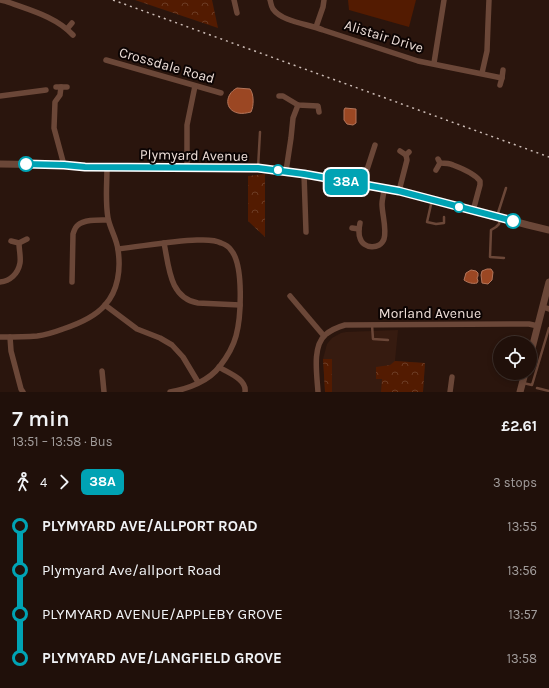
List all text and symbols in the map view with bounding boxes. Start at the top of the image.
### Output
street label: Alistair Drive [342,16,425,57]
street label: Crossdale Road [117,44,217,87]
street label: Plymyard Avenue [140,146,248,165]
unlabelled marker [18,156,34,172]
unlabelled marker [272,164,284,176]
line badge: 38A [323,169,369,195]
text: 38A [333,173,359,190]
unlabelled marker [453,201,465,213]
unlabelled marker [505,213,521,229]
street label: Morland Avenue [379,305,481,322]
map controls [493,336,537,380]
button: locate [493,336,537,380]
text: 7 min [12,406,70,432]
text: £2.61 [501,417,537,435]
text: 13:51 – 13:58 · Bus [12,434,113,449]
icon: walk [12,471,34,493]
icon: forward [53,471,75,493]
text: 38A [89,473,116,490]
text: 4 [40,475,47,490]
text: 3 stops [493,475,537,490]
text: PLYMYARD AVE/ALLPORT ROAD [42,517,258,535]
text: 13:55 [507,519,537,534]
text: Plymyard Ave/allport Road [42,561,221,579]
text: 13:56 [507,563,537,578]
text: PLYMYARD AVENUE/APPLEBY GROVE [42,605,283,623]
text: 13:57 [509,607,537,622]
text: PLYMYARD AVE/LANGFIELD GROVE [42,649,282,667]
text: 13:58 [507,651,537,666]

